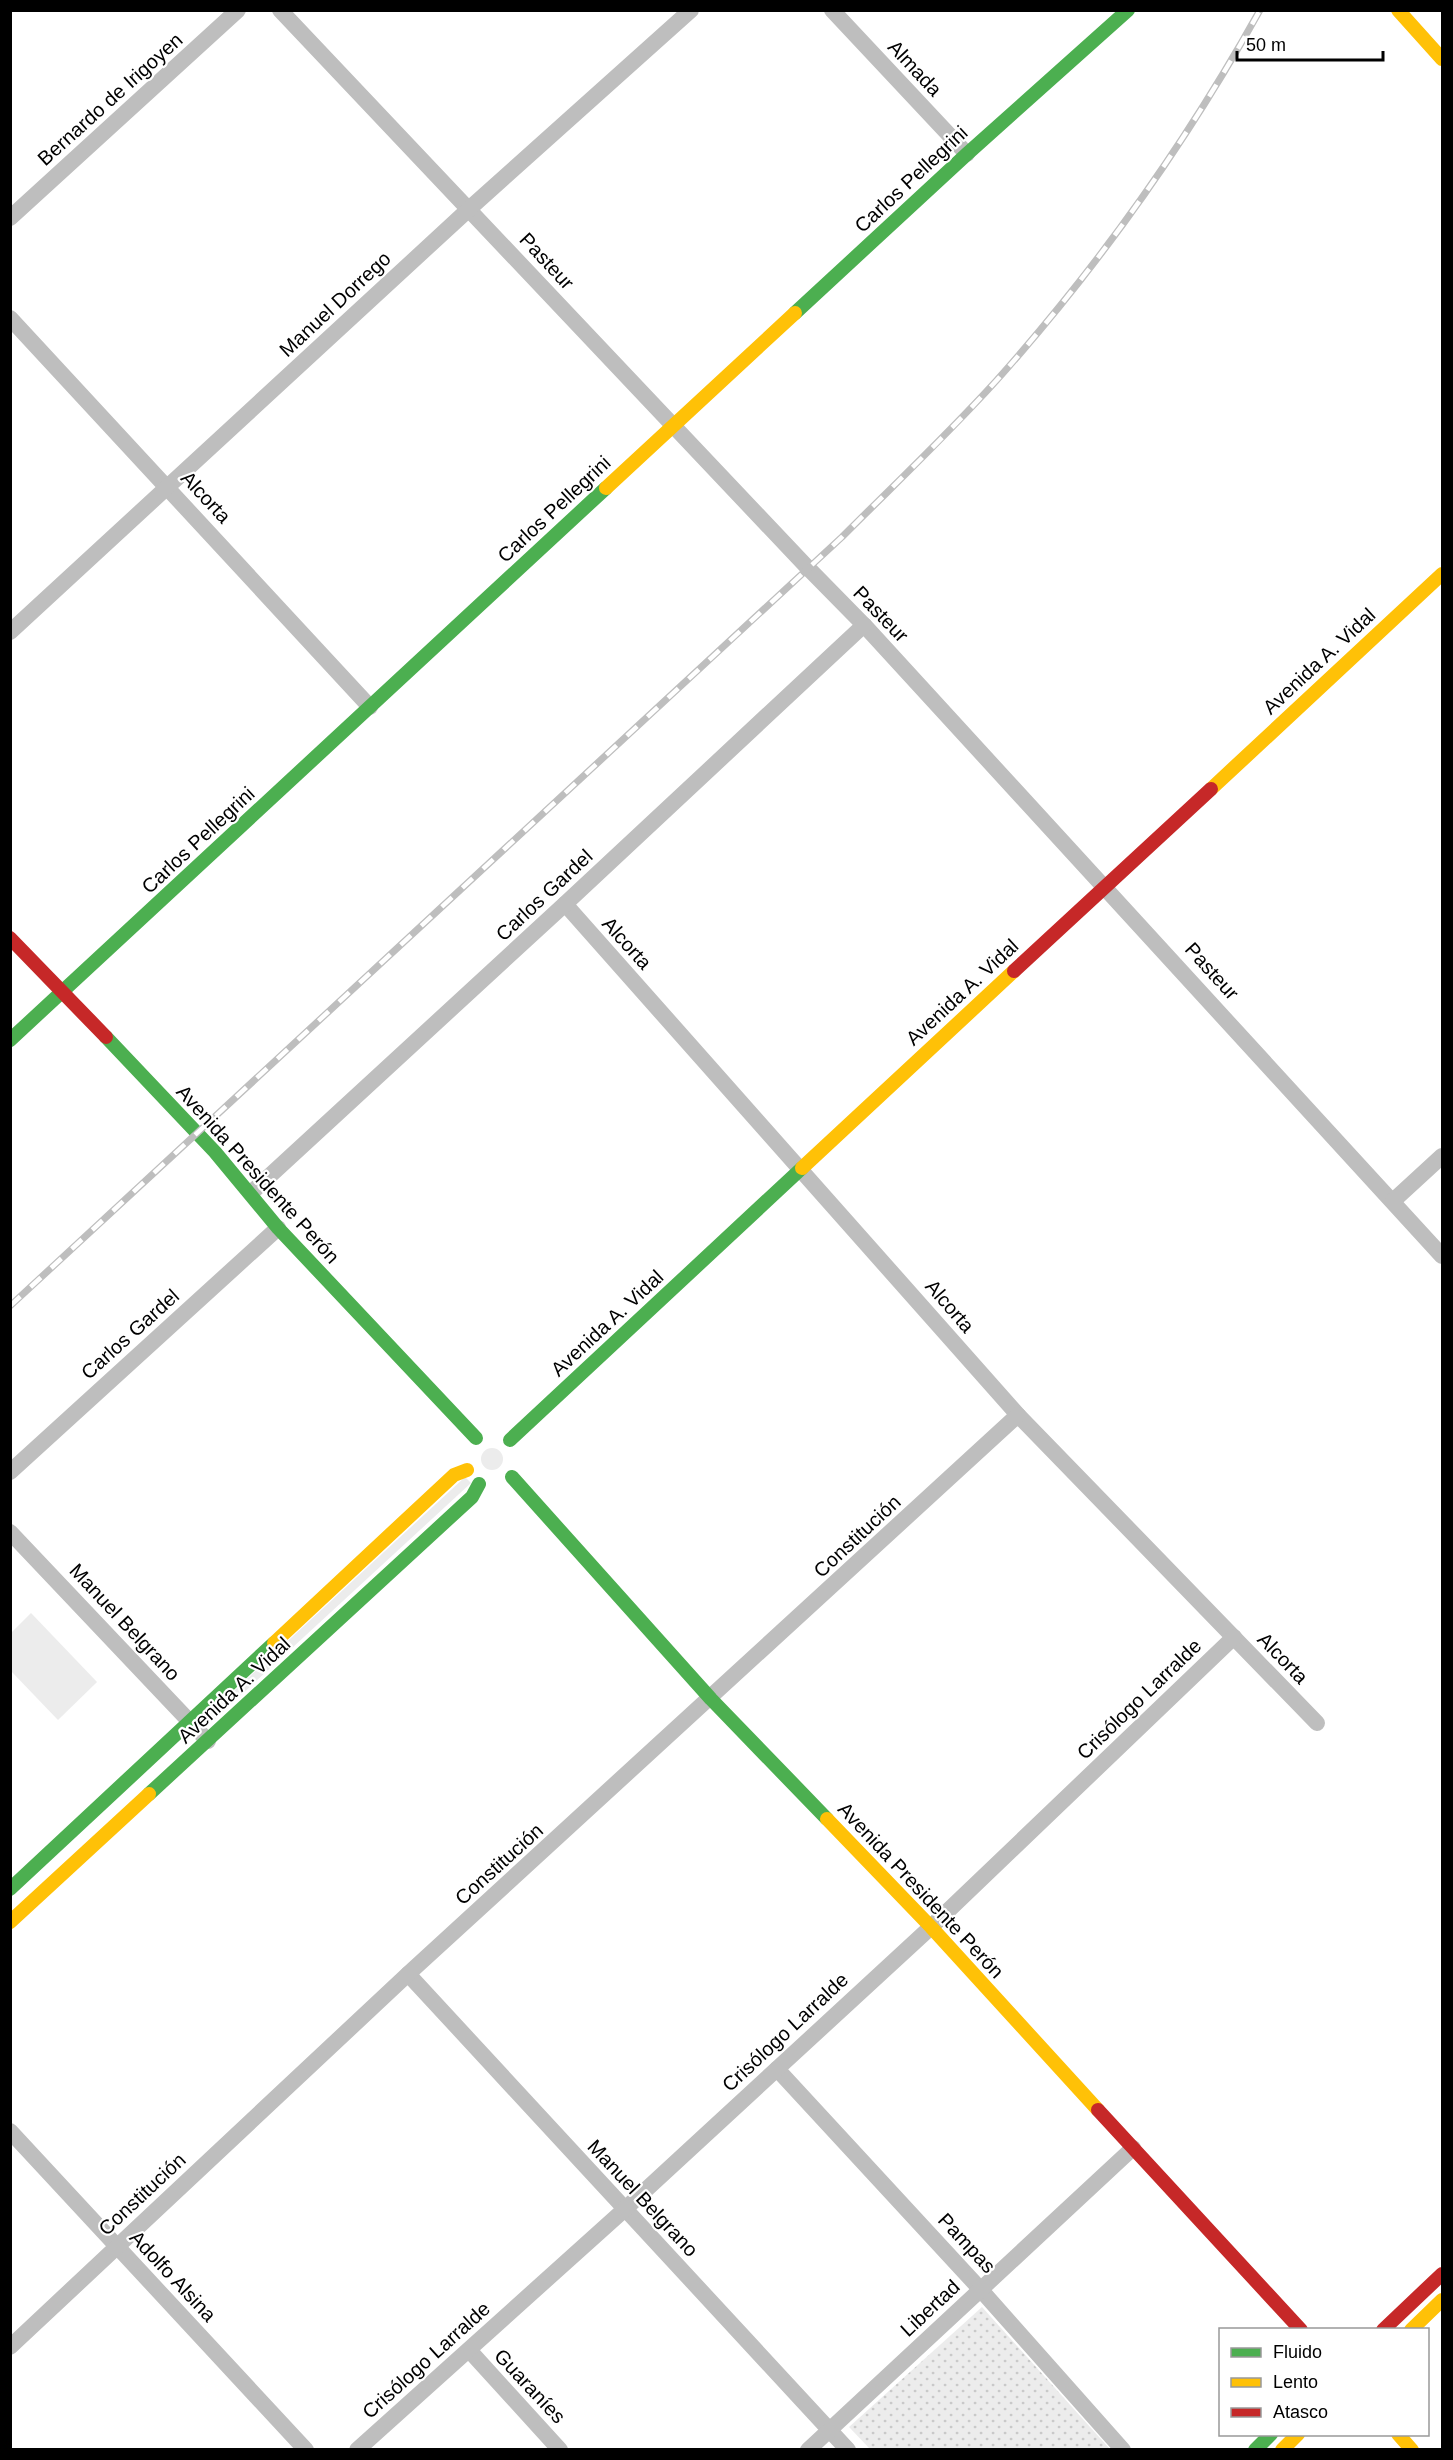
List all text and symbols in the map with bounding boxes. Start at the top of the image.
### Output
scale bar [1237,24,1382,62]
street label: Bernardo de Irigoyen [33,28,187,170]
text: 50 m [1246,35,1286,55]
street label: Almada [884,36,947,101]
street label: Carlos Pellegrini [850,121,972,237]
street label: Pasteur [515,228,579,294]
street label: Manuel Dorrego [275,247,395,361]
street label: Carlos Pellegrini [493,451,615,567]
street label: Alcorta [177,467,236,528]
street label: Pasteur [849,582,913,647]
street label: Avenida A. Vidal [1258,604,1380,718]
street label: Carlos Pellegrini [137,782,259,898]
street label: Carlos Gardel [491,845,597,945]
street label: Alcorta [598,913,657,974]
street label: Avenida A. Vidal [901,935,1023,1049]
street label: Pasteur [1181,938,1243,1004]
street label: Avenida Presidente Perón [172,1080,344,1268]
street label: Avenida A. Vidal [546,1266,668,1380]
street label: Alcorta [921,1275,979,1337]
street label: Carlos Gardel [77,1285,183,1383]
street label: Constitución [809,1490,905,1582]
street label: Manuel Belgrano [65,1559,185,1685]
street label: Alcorta [1253,1628,1313,1689]
street label: Avenida A. Vidal [173,1633,295,1747]
street label: Crisólogo Larralde [1073,1634,1205,1764]
street label: Avenida Presidente Perón [834,1798,1008,1982]
street label: Constitución [451,1819,547,1909]
street label: Crisólogo Larralde [718,1968,852,2096]
street label: Manuel Belgrano [583,2135,703,2261]
street label: Constitución [94,2148,190,2240]
street label: Pampas [934,2209,1000,2277]
street label: Adolfo Alsina [126,2226,221,2326]
street label: Libertad [896,2275,964,2341]
street label: Crisólogo Larralde [358,2297,494,2423]
legend [1219,2328,1429,2436]
text: Fluido [1273,2342,1322,2362]
street label: Guaraníes [490,2344,570,2428]
text: Lento [1273,2372,1318,2392]
text: Atasco [1273,2402,1328,2422]

